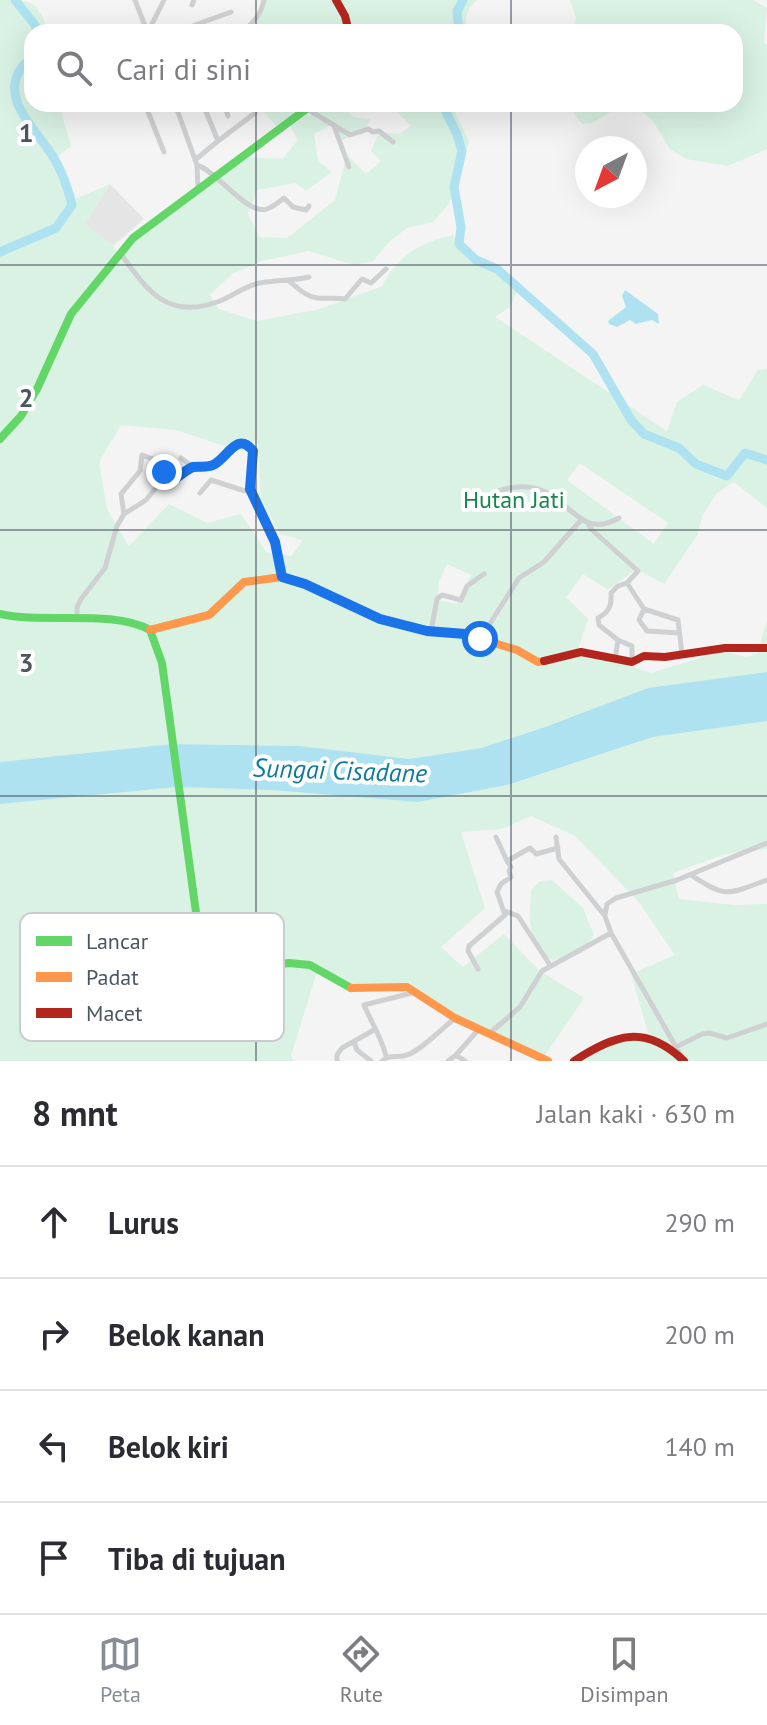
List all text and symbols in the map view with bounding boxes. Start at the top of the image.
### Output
search box [24,24,743,112]
icon: search [52,46,96,90]
text: Cari di sini [116,49,251,88]
text: 1 [19,116,33,149]
north arrow [575,136,647,208]
text: 2 [19,381,33,414]
route end [146,454,182,490]
park label: Hutan Jati [463,484,565,515]
route start [462,621,498,657]
text: 3 [19,646,33,679]
water label: Sungai Cisadane [252,750,428,790]
legend [20,913,284,1041]
text: Lancar [86,927,149,955]
text: Padat [86,963,139,991]
text: Macet [86,999,143,1027]
text: 8 mnt [32,1091,118,1135]
text: Jalan kaki · 630 m [537,1097,735,1130]
icon: ahead [32,1200,76,1244]
text: Lurus [108,1203,179,1242]
text: 290 m [664,1206,735,1239]
icon: right [32,1312,76,1356]
text: Belok kanan [108,1315,265,1354]
text: 200 m [664,1318,735,1351]
icon: left [32,1424,76,1468]
text: Belok kiri [108,1427,229,1466]
text: 140 m [664,1430,735,1463]
icon: arrive [32,1536,76,1580]
text: Tiba di tujuan [108,1539,286,1578]
tab: Peta [98,1632,142,1708]
tab: Rute [339,1632,383,1708]
tab: Disimpan [580,1632,669,1708]

